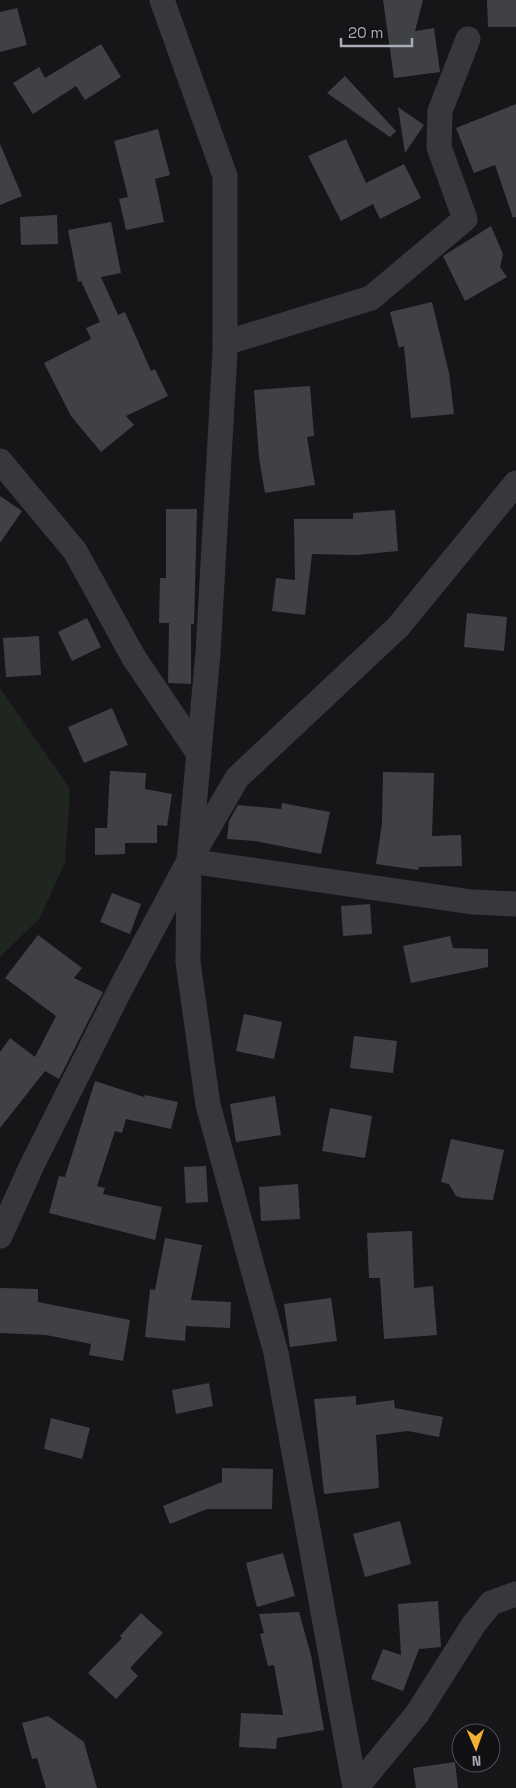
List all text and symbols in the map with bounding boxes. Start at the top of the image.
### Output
scale bar [341,15,412,47]
text: 20 m [348,23,383,42]
north arrow [451,1723,501,1773]
text: N [471,1752,481,1770]

